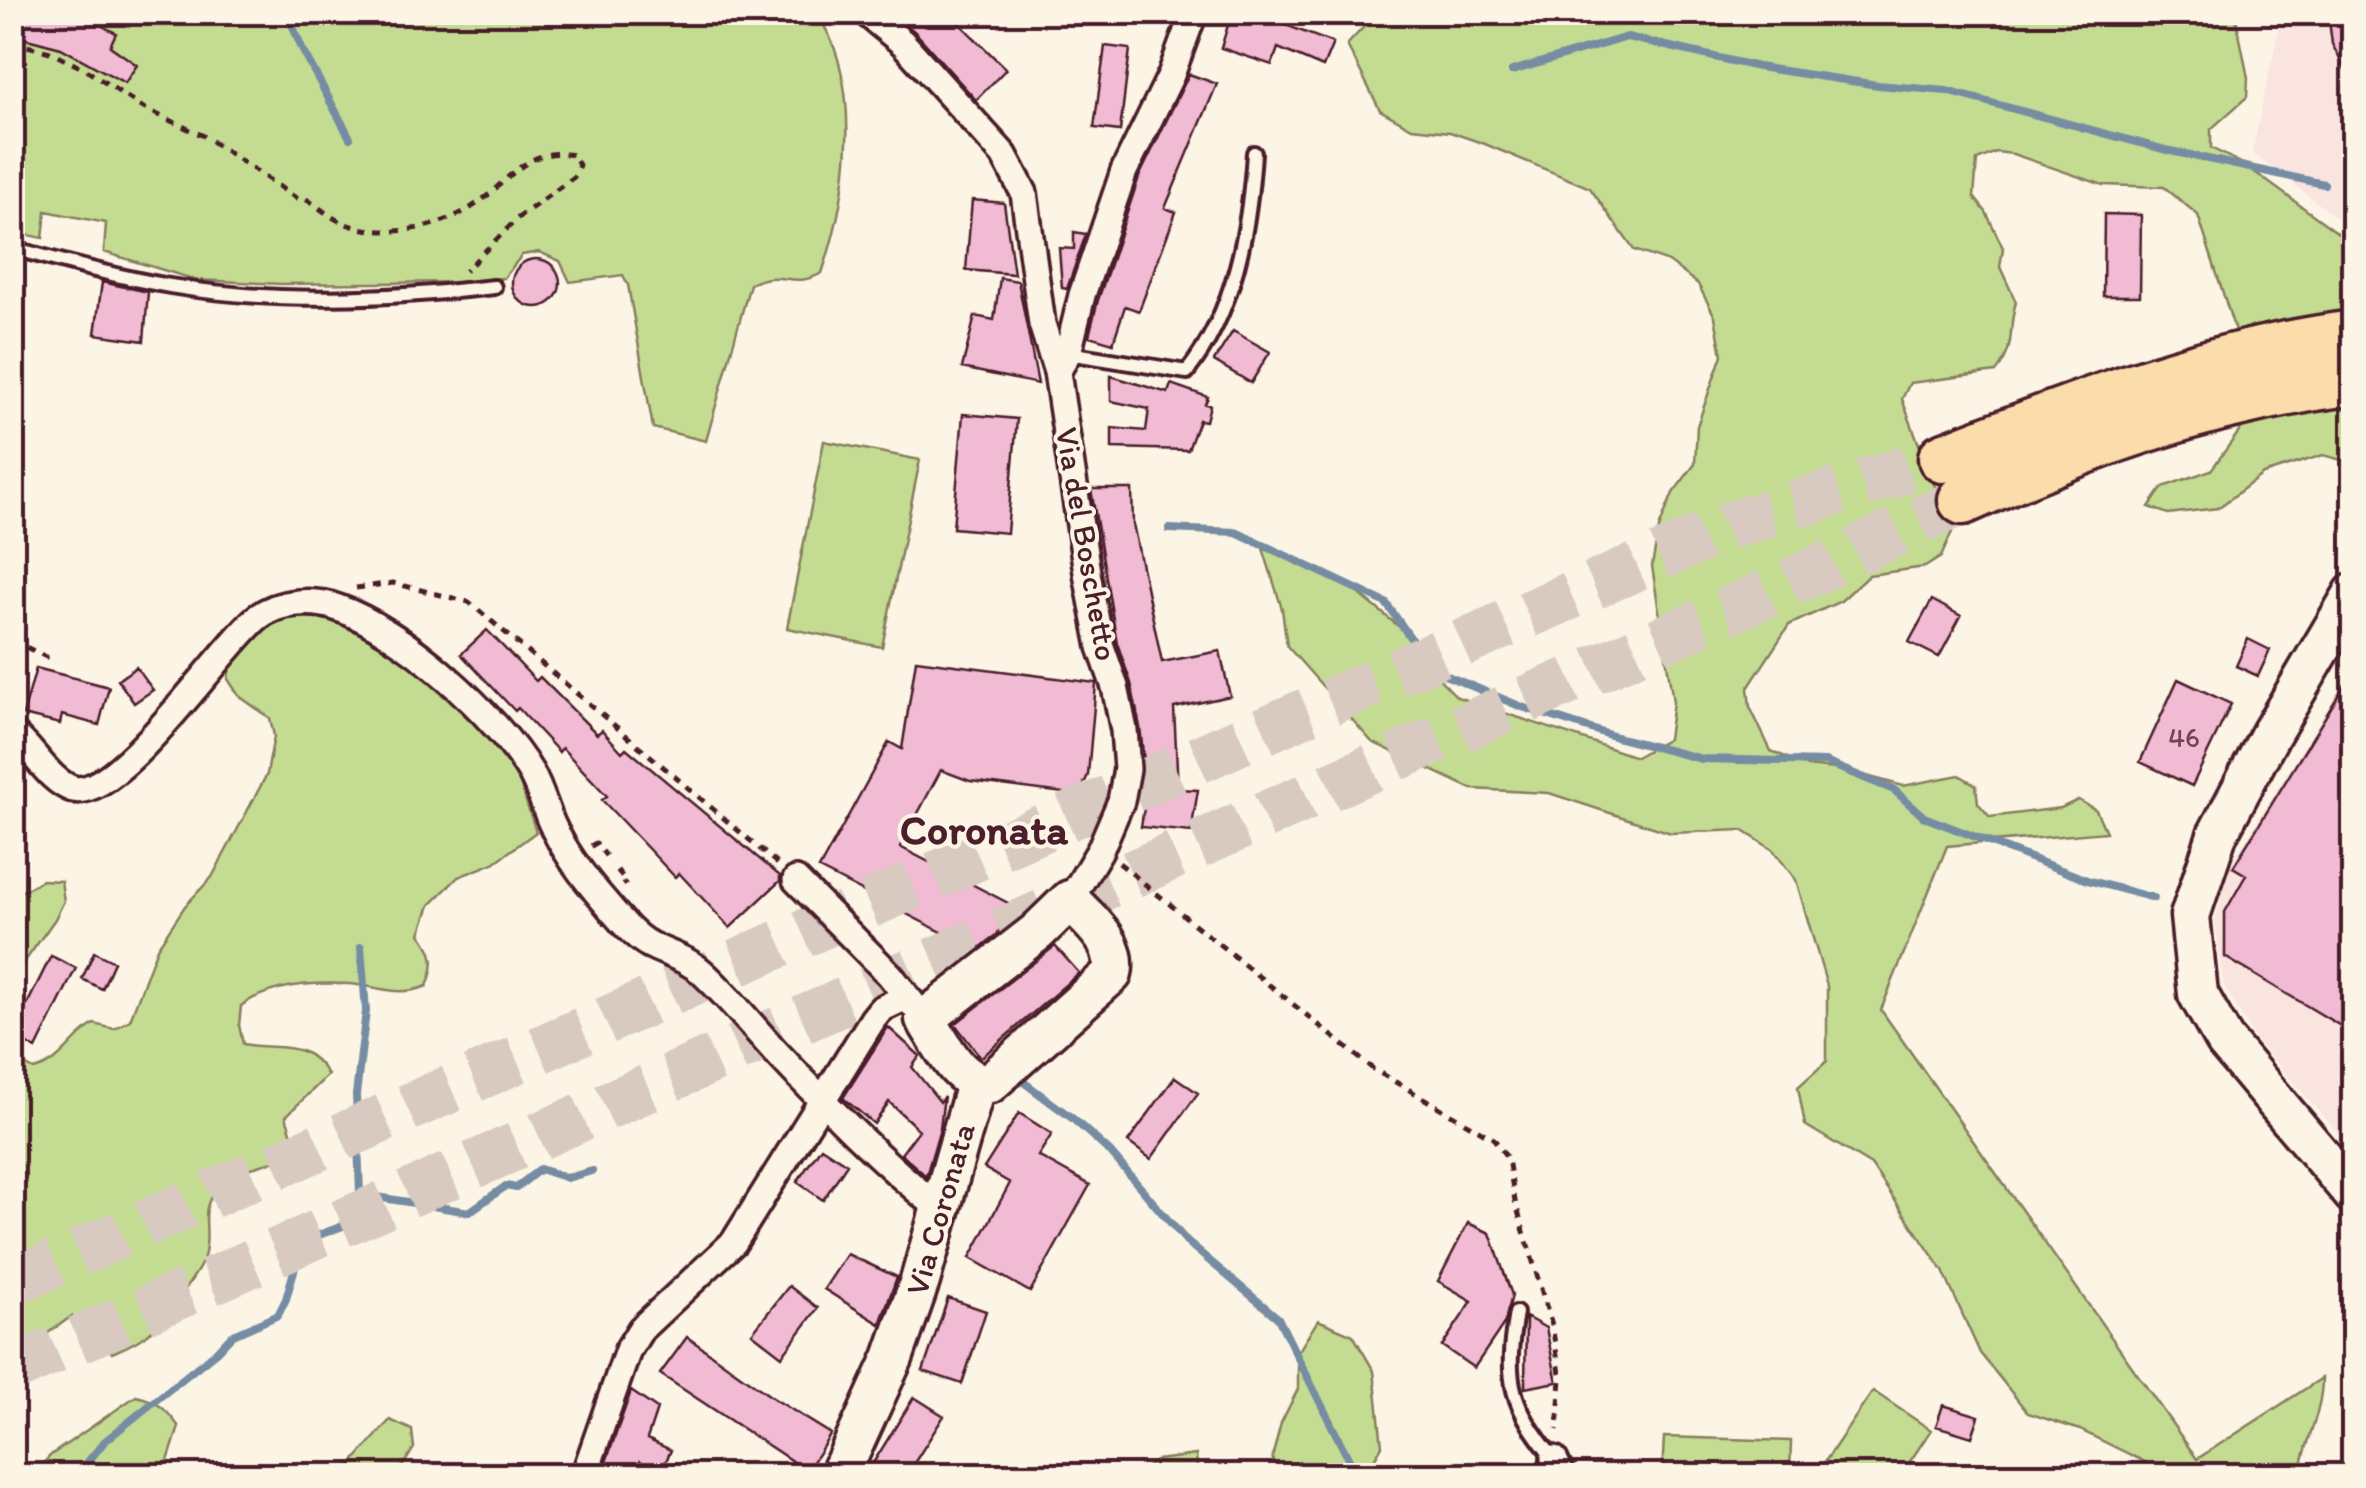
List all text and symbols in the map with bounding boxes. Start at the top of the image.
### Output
street label: Via del Boschetto [1048,424,1126,664]
house number: 46 [2168,720,2200,754]
district label: Coronata [900,804,1068,855]
street label: Via Coronata [897,1118,983,1299]

